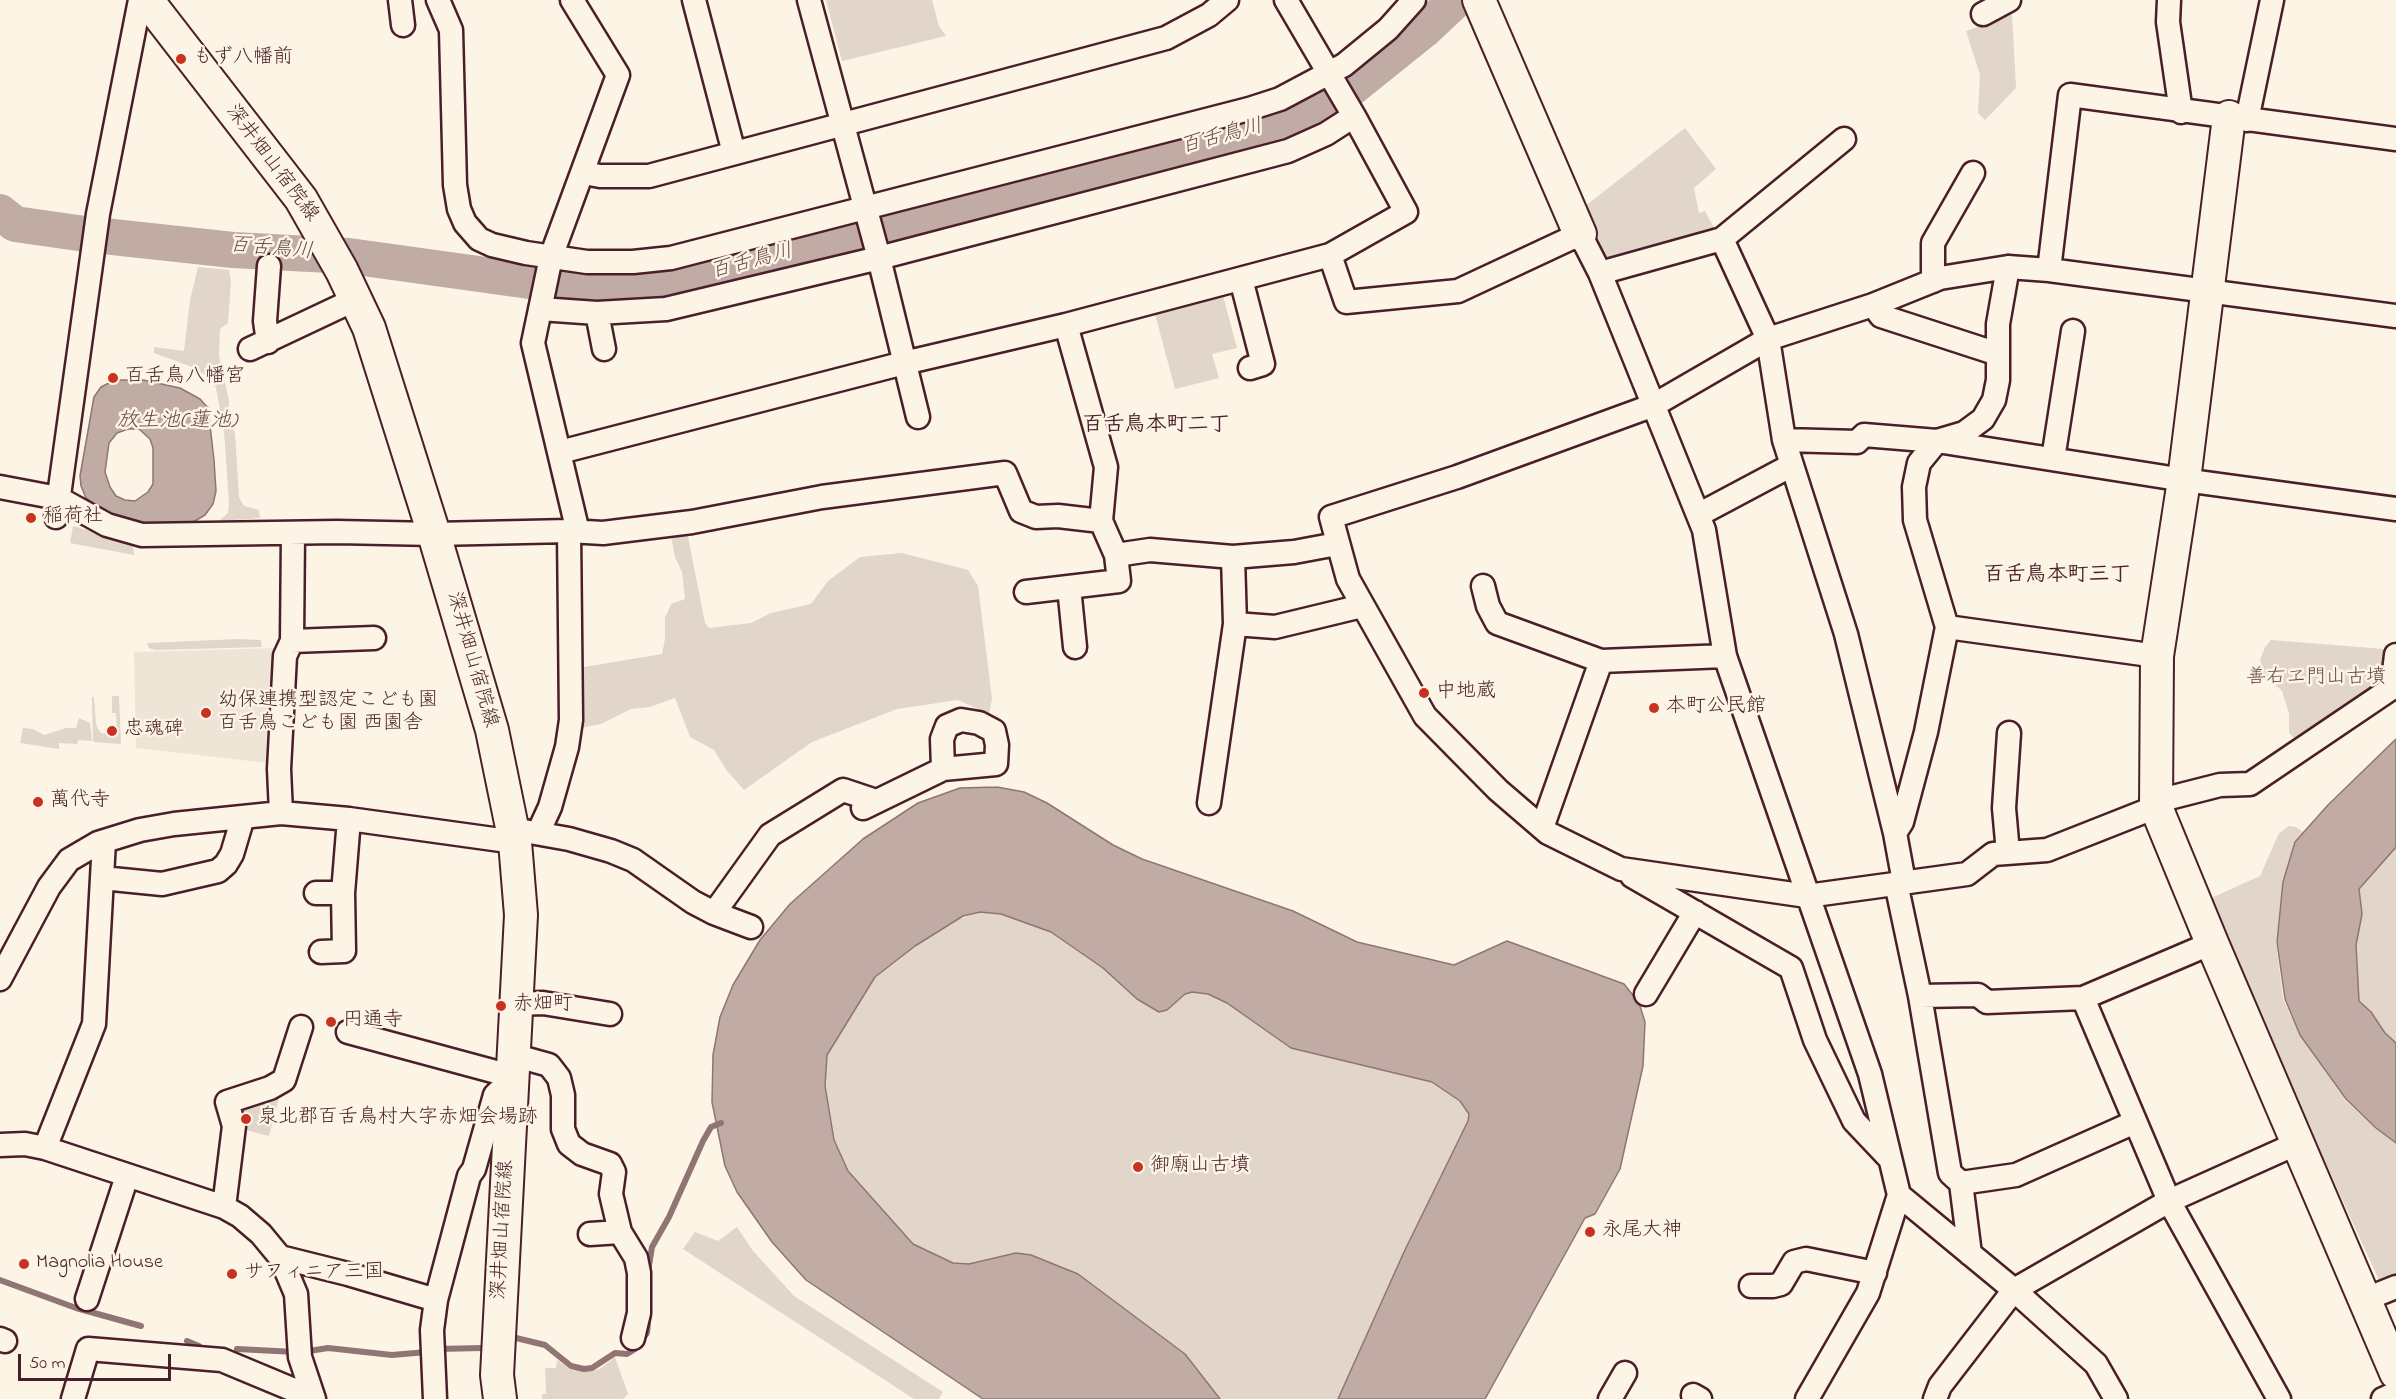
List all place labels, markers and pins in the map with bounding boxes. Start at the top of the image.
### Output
place label: もず八幡前 [193,47,293,71]
marker: もず八幡前 [174,52,188,66]
place label: 百舌鳥八幡宮 [125,366,245,390]
marker: 百舌鳥八幡宮 [106,371,120,385]
place label: 稲荷社 [43,506,103,530]
marker: 稲荷社 [24,511,38,525]
place label: 中地蔵 [1436,681,1496,705]
marker: 中地蔵 [1417,686,1431,700]
place label: 幼保連携型認定こども園 百舌鳥こども園 西園舎 [218,690,438,737]
place label: 本町公民館 [1666,696,1766,720]
marker: 本町公民館 [1647,701,1661,715]
marker: 幼保連携型認定こども園 百舌鳥こども園 西園舎 [199,706,213,720]
place label: 忠魂碑 [124,719,184,743]
marker: 忠魂碑 [105,724,119,738]
place label: 萬代寺 [50,790,110,814]
marker: 萬代寺 [31,795,45,809]
place label: 赤畑町 [513,994,573,1018]
marker: 赤畑町 [494,999,508,1013]
place label: 円通寺 [343,1010,403,1034]
marker: 円通寺 [324,1015,338,1029]
place label: 泉北郡百舌鳥村大字赤畑会場跡 [258,1107,538,1131]
marker: 泉北郡百舌鳥村大字赤畑会場跡 [239,1112,253,1126]
place label: 御廟山古墳 [1150,1155,1250,1179]
marker: 御廟山古墳 [1131,1160,1145,1174]
place label: 永尾大神 [1602,1220,1682,1244]
marker: 永尾大神 [1583,1225,1597,1239]
place label: Magnolia House [36,1252,163,1276]
marker: Magnolia House [17,1257,31,1271]
place label: サフィニア三国 [244,1262,384,1286]
marker: サフィニア三国 [225,1267,239,1281]

